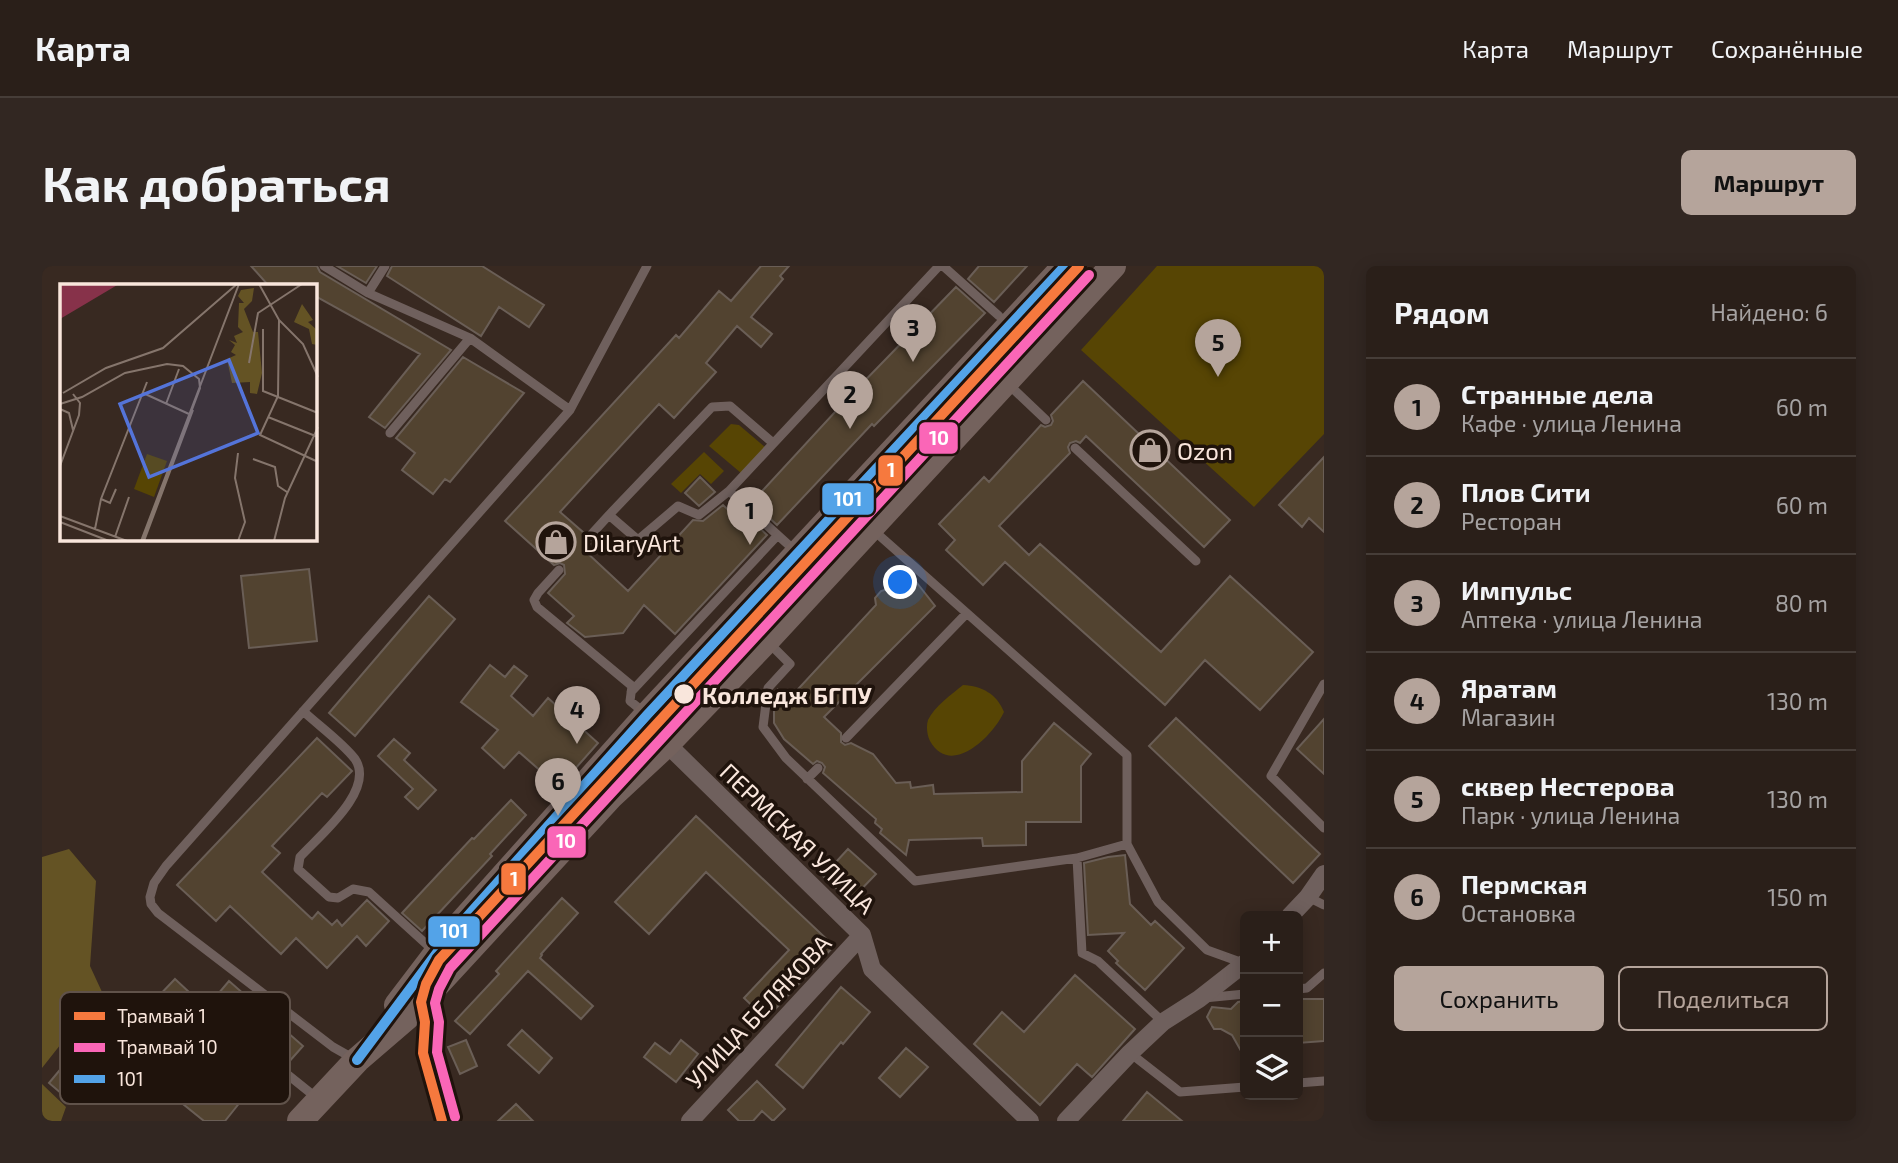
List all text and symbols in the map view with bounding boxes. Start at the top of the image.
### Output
text: Карта [35,28,131,68]
text: Карта [1462,34,1529,63]
text: Маршрут [1567,34,1673,63]
text: Сохранённые [1711,34,1863,63]
button: Маршрут [1681,150,1856,215]
text: Как добраться [42,153,391,212]
inset map [60,284,317,541]
text: Рядом [1394,294,1490,330]
text: Найдено: 6 [1710,298,1828,326]
pin: 3 [890,304,936,362]
pin: 5 [1195,319,1241,377]
pin: 2 [827,371,873,429]
text: Странные дела [1461,378,1654,409]
text: 1 [1412,393,1422,421]
text: 60 m [1776,393,1828,421]
text: Кафе · улица Ленина [1461,409,1682,437]
line badge: 10 [918,421,959,455]
text: 10 [929,426,949,449]
shop icon: Ozon [1129,429,1171,471]
place label: Ozon [1177,436,1233,465]
line badge: 1 [877,454,904,487]
text: 1 [887,458,895,481]
text: Плов Сити [1461,476,1591,507]
line badge: 101 [821,482,875,516]
pin: 1 [727,487,773,545]
text: 101 [834,487,862,510]
text: 2 [1410,491,1424,519]
text: 60 m [1776,491,1828,519]
text: Ресторан [1461,507,1562,535]
shop icon: DilaryArt [535,521,577,563]
place label: DilaryArt [583,528,681,557]
your location [883,565,917,599]
text: Импульс [1461,574,1572,605]
text: 3 [1410,589,1424,617]
text: 80 m [1775,589,1828,617]
text: Аптека · улица Ленина [1461,605,1702,633]
text: Яратам [1461,672,1557,703]
place label: Колледж БГПУ [702,680,873,709]
marker: Колледж БГПУ [672,682,696,706]
pin: 4 [554,686,600,744]
text: 4 [1410,687,1424,715]
text: 130 m [1767,687,1828,715]
text: Магазин [1461,703,1555,731]
street label: ПЕРМСКАЯ УЛИЦА [715,757,881,919]
pin: 6 [535,758,581,816]
text: сквер Нестерова [1461,770,1675,801]
text: 5 [1411,785,1423,813]
text: 130 m [1767,785,1828,813]
text: Парк · улица Ленина [1461,801,1680,829]
line badge: 10 [546,825,587,859]
text: 10 [556,829,576,852]
line badge: 1 [500,862,527,896]
text: 1 [510,867,518,890]
text: Пермская [1461,868,1587,899]
text: 6 [1410,883,1424,911]
text: 150 m [1767,883,1828,911]
text: Остановка [1461,899,1576,927]
map controls [1240,911,1303,1100]
button: + [1240,911,1303,974]
line badge: 101 [427,915,481,948]
text: 101 [440,919,468,942]
street label: УЛИЦА БЕЛЯКОВА [679,928,837,1094]
button: Сохранить [1394,966,1604,1031]
button: Поделиться [1618,966,1828,1031]
button: − [1240,974,1303,1037]
legend [60,992,290,1104]
text: Трамвай 1 [117,1004,206,1027]
text: Трамвай 10 [117,1035,218,1058]
button: layers [1240,1037,1303,1100]
text: 101 [117,1067,144,1090]

